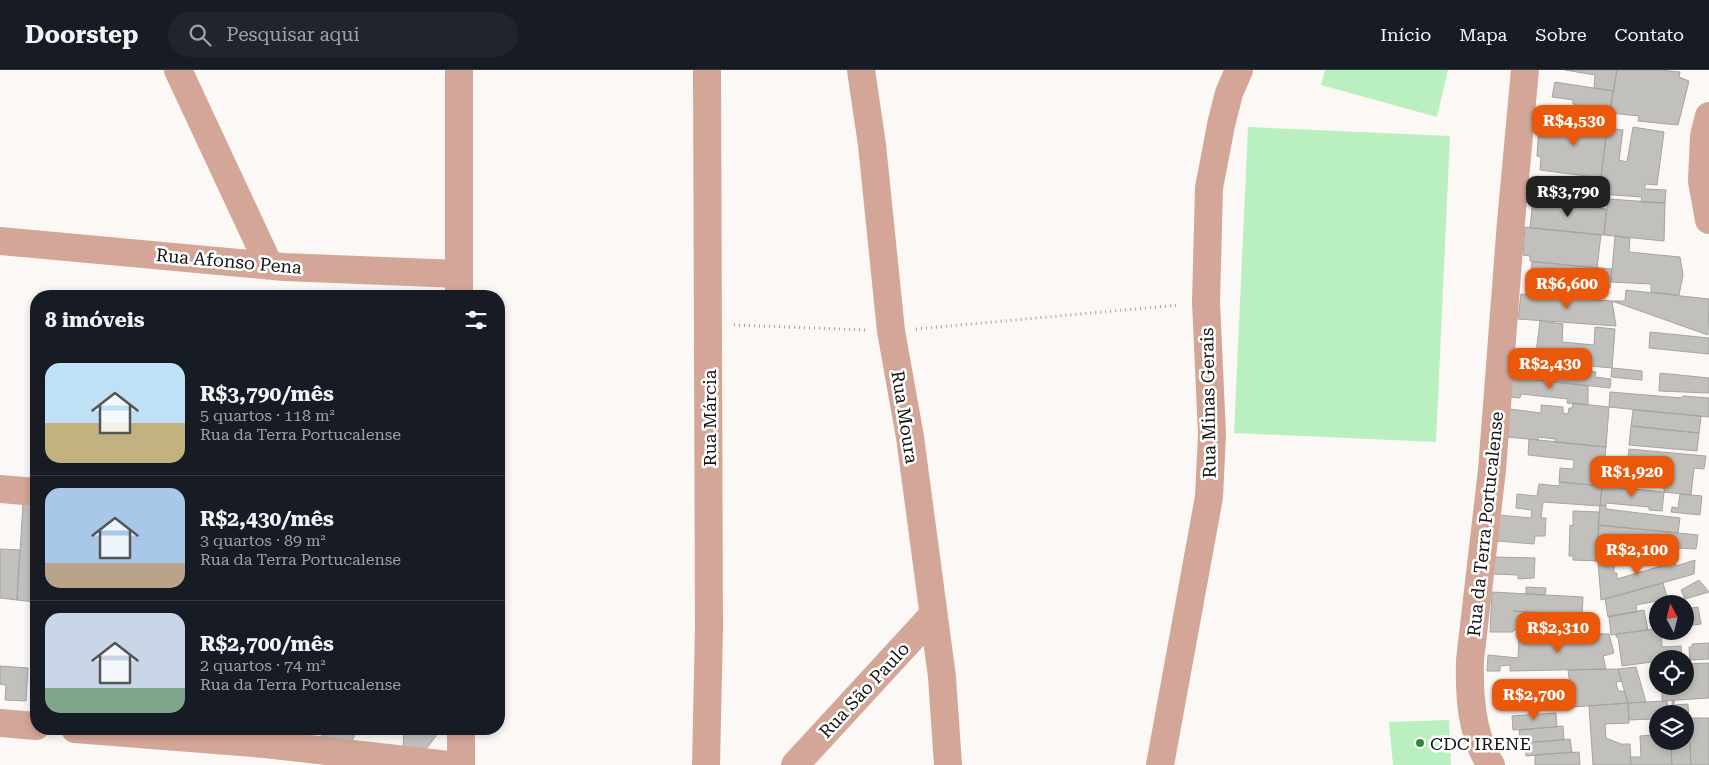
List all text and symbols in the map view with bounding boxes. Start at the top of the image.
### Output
search box [168,12,518,57]
text: Doorstep [25,21,138,49]
icon: search [186,21,214,49]
text: Pesquisar aqui [226,23,360,46]
text: Início [1380,24,1431,45]
text: Mapa [1459,24,1507,45]
text: Sobre [1535,24,1587,45]
text: Contato [1615,24,1684,45]
pin: R$4,530 [1528,104,1620,147]
text: R$4,530 [1543,111,1605,130]
pin: R$3,790 [1522,176,1614,218]
text: R$3,790 [1537,182,1599,201]
street label: Rua Afonso Pena [155,244,303,278]
pin: R$6,600 [1521,268,1613,310]
text: R$6,600 [1536,274,1598,293]
icon: filters [462,306,490,334]
text: 8 imóveis [45,308,145,332]
street label: Rua Minas Gerais [1196,327,1220,479]
pin: R$2,430 [1504,348,1596,390]
text: R$2,430 [1519,354,1581,373]
street label: Rua Márcia [699,369,720,467]
street label: Rua Moura [887,369,923,465]
text: R$3,790/mês [200,382,334,406]
icon: home [85,383,145,443]
text: 5 quartos · 118 m² [200,406,335,425]
street label: Rua da Terra Portucalense [1463,410,1507,638]
text: Rua da Terra Portucalense [200,425,401,444]
pin: R$1,920 [1586,456,1678,498]
text: R$1,920 [1601,462,1663,481]
text: R$2,430/mês [200,507,334,531]
icon: home [85,508,145,568]
text: 3 quartos · 89 m² [200,531,326,550]
pin: R$2,100 [1591,534,1683,576]
text: R$2,100 [1606,540,1668,559]
text: Rua da Terra Portucalense [200,550,401,569]
north arrow [1649,595,1694,640]
map controls [1649,595,1694,750]
pin: R$2,310 [1512,612,1604,654]
text: R$2,310 [1527,618,1589,637]
text: R$2,700/mês [200,632,334,656]
icon: home [85,633,145,693]
street label: Rua São Paulo [814,638,914,742]
button: locate [1649,650,1694,695]
text: 2 quartos · 74 m² [200,656,326,675]
text: Rua da Terra Portucalense [200,675,401,694]
pin: R$2,700 [1488,678,1580,721]
text: R$2,700 [1503,685,1565,704]
button: layers [1649,705,1694,750]
place label: CDC IRENE [1430,733,1531,754]
marker: CDC IRENE [1414,737,1426,749]

